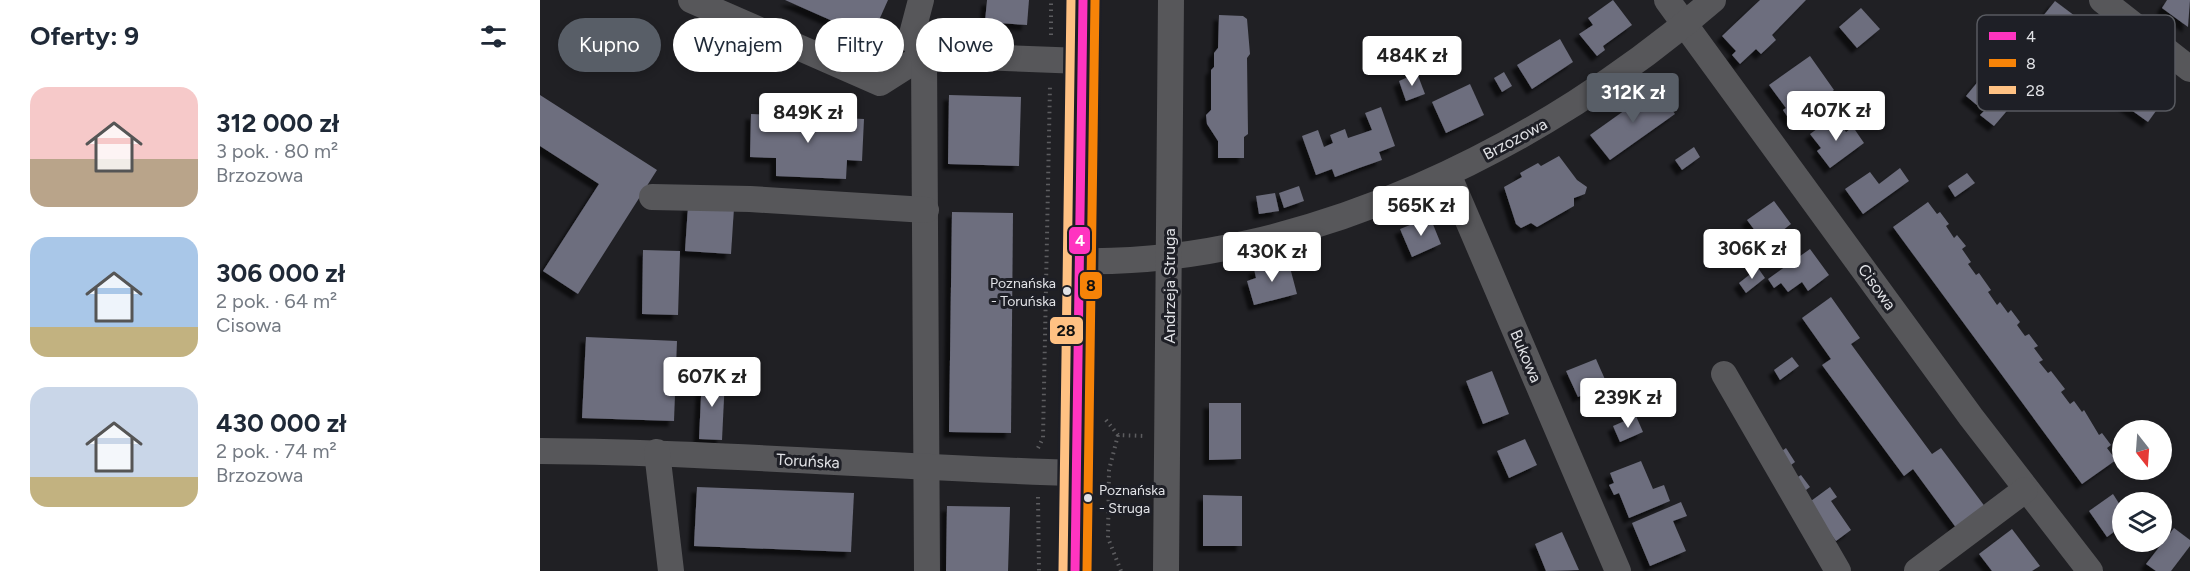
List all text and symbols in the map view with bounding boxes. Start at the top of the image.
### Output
legend [1977,15,2175,111]
chip: Kupno [558,18,661,72]
chip: Wynajem [673,18,803,72]
chip: Filtry [815,18,904,72]
chip: Nowe [916,18,1014,72]
text: Oferty: 9 [30,20,139,52]
icon: filters [477,20,510,53]
text: 4 [2026,27,2036,46]
pin: 484K zł [1357,36,1467,87]
text: 484K zł [1377,43,1447,67]
text: 8 [2026,54,2036,73]
pin: 312K zł [1578,73,1688,124]
text: 312K zł [1601,80,1665,104]
text: 28 [2026,81,2045,100]
pin: 407K zł [1781,91,1891,142]
pin: 849K zł [753,93,863,144]
text: 407K zł [1801,98,1871,122]
text: 849K zł [773,100,843,124]
text: 312 000 zł [216,107,339,139]
icon: home [78,111,150,183]
street label: Brzozowa [1480,114,1550,164]
text: 3 pok. · 80 m² [216,139,338,163]
text: Brzozowa [216,163,303,187]
pin: 565K zł [1366,186,1476,237]
text: 565K zł [1387,193,1455,217]
line badge: 4 [1068,226,1091,255]
street label: Andrzeja Struga [1160,228,1179,344]
pin: 306K zł [1697,229,1807,280]
text: 4 [1075,231,1085,250]
pin: 430K zł [1217,232,1327,283]
text: 306K zł [1717,236,1787,260]
text: 430K zł [1237,239,1307,263]
text: 306 000 zł [216,257,345,289]
street label: Cisowa [1854,260,1900,314]
icon: home [78,261,150,333]
line badge: 8 [1079,271,1103,300]
place label: Poznańska - Toruńska [990,275,1056,310]
text: 8 [1086,276,1096,295]
marker: Poznańska - Toruńska [1061,285,1073,297]
text: 2 pok. · 64 m² [216,289,337,313]
text: Cisowa [216,313,281,337]
line badge: 28 [1049,316,1084,345]
text: 28 [1056,321,1076,340]
street label: Bukowa [1506,327,1546,385]
pin: 607K zł [657,357,767,408]
text: 607K zł [677,364,747,388]
pin: 239K zł [1573,378,1683,429]
text: 239K zł [1594,385,1662,409]
text: 430 000 zł [216,407,347,439]
icon: home [78,411,150,483]
north arrow [2112,420,2172,480]
map controls [2112,420,2172,552]
text: 2 pok. · 74 m² [216,439,337,463]
street label: Toruńska [776,450,840,472]
text: Brzozowa [216,463,303,487]
place label: Poznańska - Struga [1099,482,1165,517]
marker: Poznańska - Struga [1082,492,1094,504]
button: layers [2112,492,2172,552]

